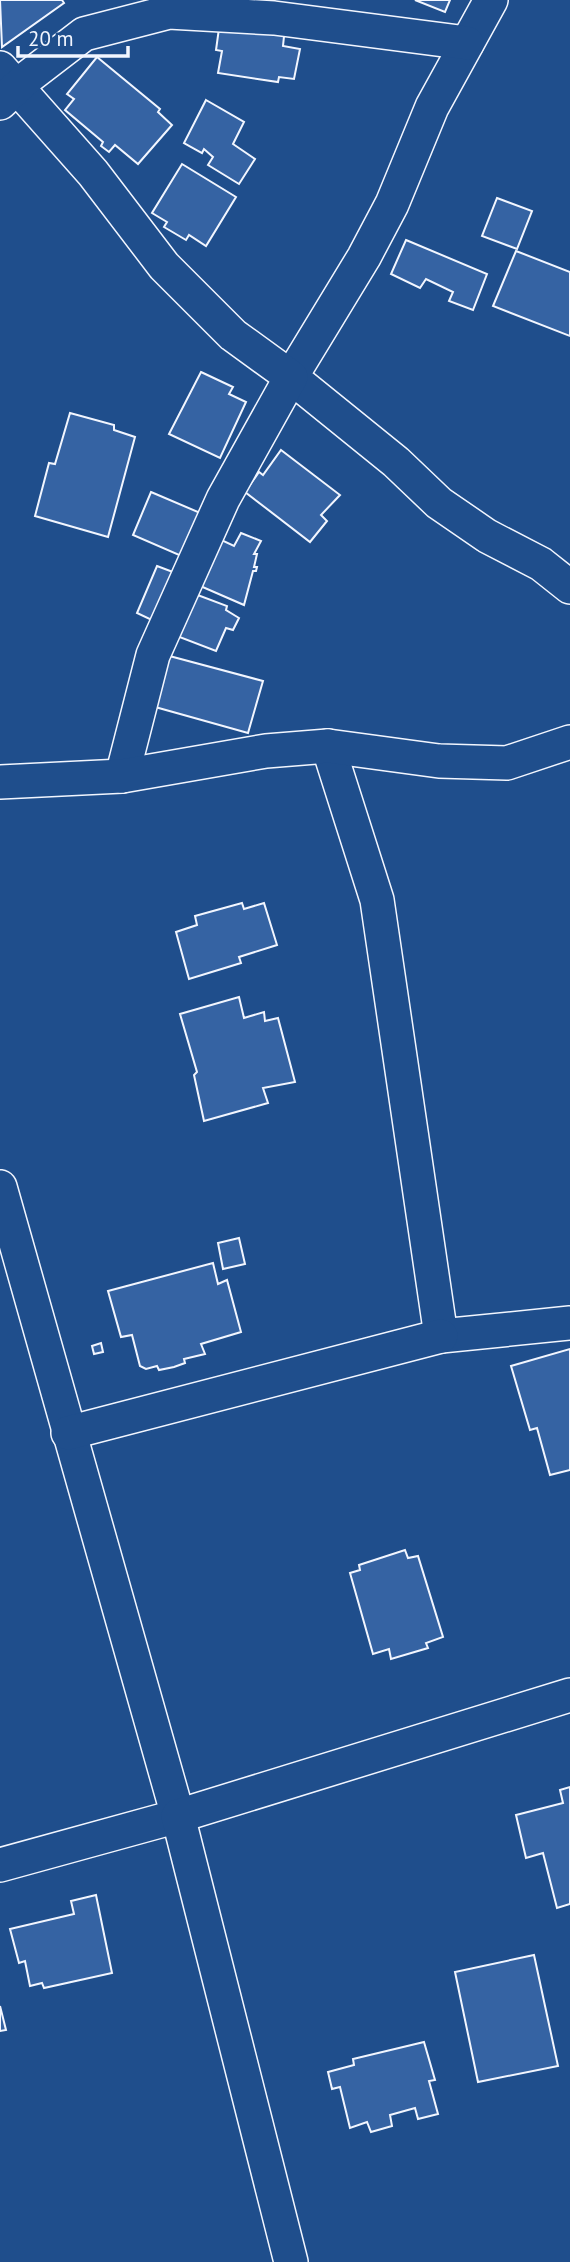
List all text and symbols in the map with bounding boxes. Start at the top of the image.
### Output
scale bar [18,14,128,58]
text: 20 m [28,25,74,52]

